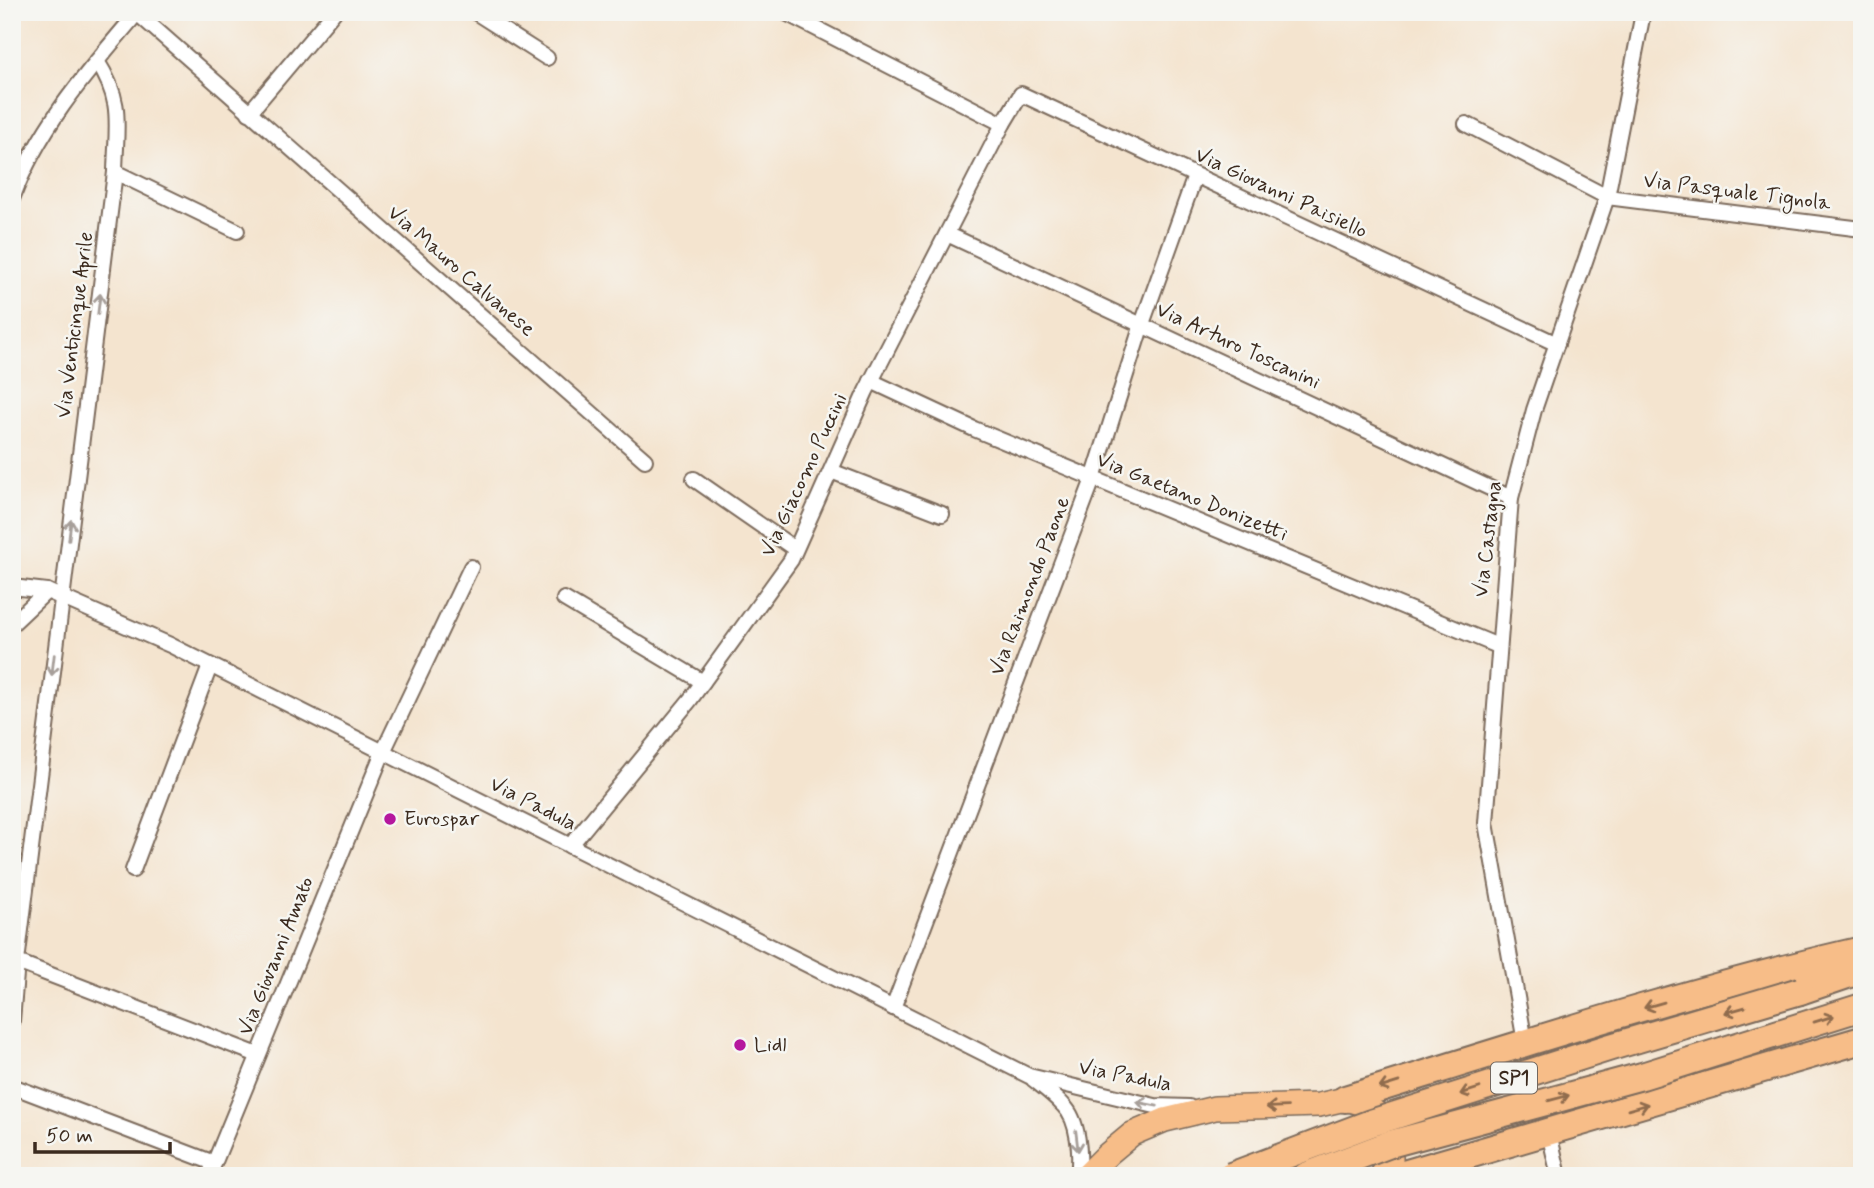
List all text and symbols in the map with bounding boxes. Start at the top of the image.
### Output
street label: Via Giovanni Paisiello [1190,141,1372,245]
street label: Via Pasquale Tignola [1642,167,1833,218]
street label: Via Mauro Calvanese [381,199,541,343]
street label: Via Venticinque Aprile [50,230,101,420]
one-way arrow [92,293,105,316]
street label: Via Arturo Toscanini [1151,296,1325,396]
street label: Via Giacomo Puccini [754,389,854,561]
street label: Via Gaetano Donizetti [1092,446,1292,548]
street label: Via Castagna [1467,479,1509,599]
street label: Via Raimondo Paone [983,492,1077,680]
one-way arrow [64,519,77,542]
one-way arrow [47,654,60,676]
street label: Via Padula [485,770,581,838]
place label: Eurospar [404,805,480,833]
marker: Eurospar [382,811,398,827]
street label: Via Giovanni Amato [231,872,321,1040]
one-way arrow [1643,999,1666,1012]
one-way arrow [1724,1005,1746,1018]
one-way arrow [1812,1012,1834,1024]
place label: Lidl [754,1031,786,1059]
marker: Lidl [732,1037,748,1053]
street label: Via Padula [1076,1053,1174,1099]
road number: SP1 [1491,1062,1537,1094]
one-way arrow [1379,1080,1401,1093]
one-way arrow [1460,1086,1482,1099]
one-way arrow [1548,1091,1570,1104]
one-way arrow [1136,1097,1159,1110]
one-way arrow [1627,1099,1649,1112]
one-way arrow [1266,1100,1289,1113]
scale bar [35,1111,170,1155]
text: 50 m [46,1122,93,1150]
one-way arrow [1070,1129,1083,1152]

